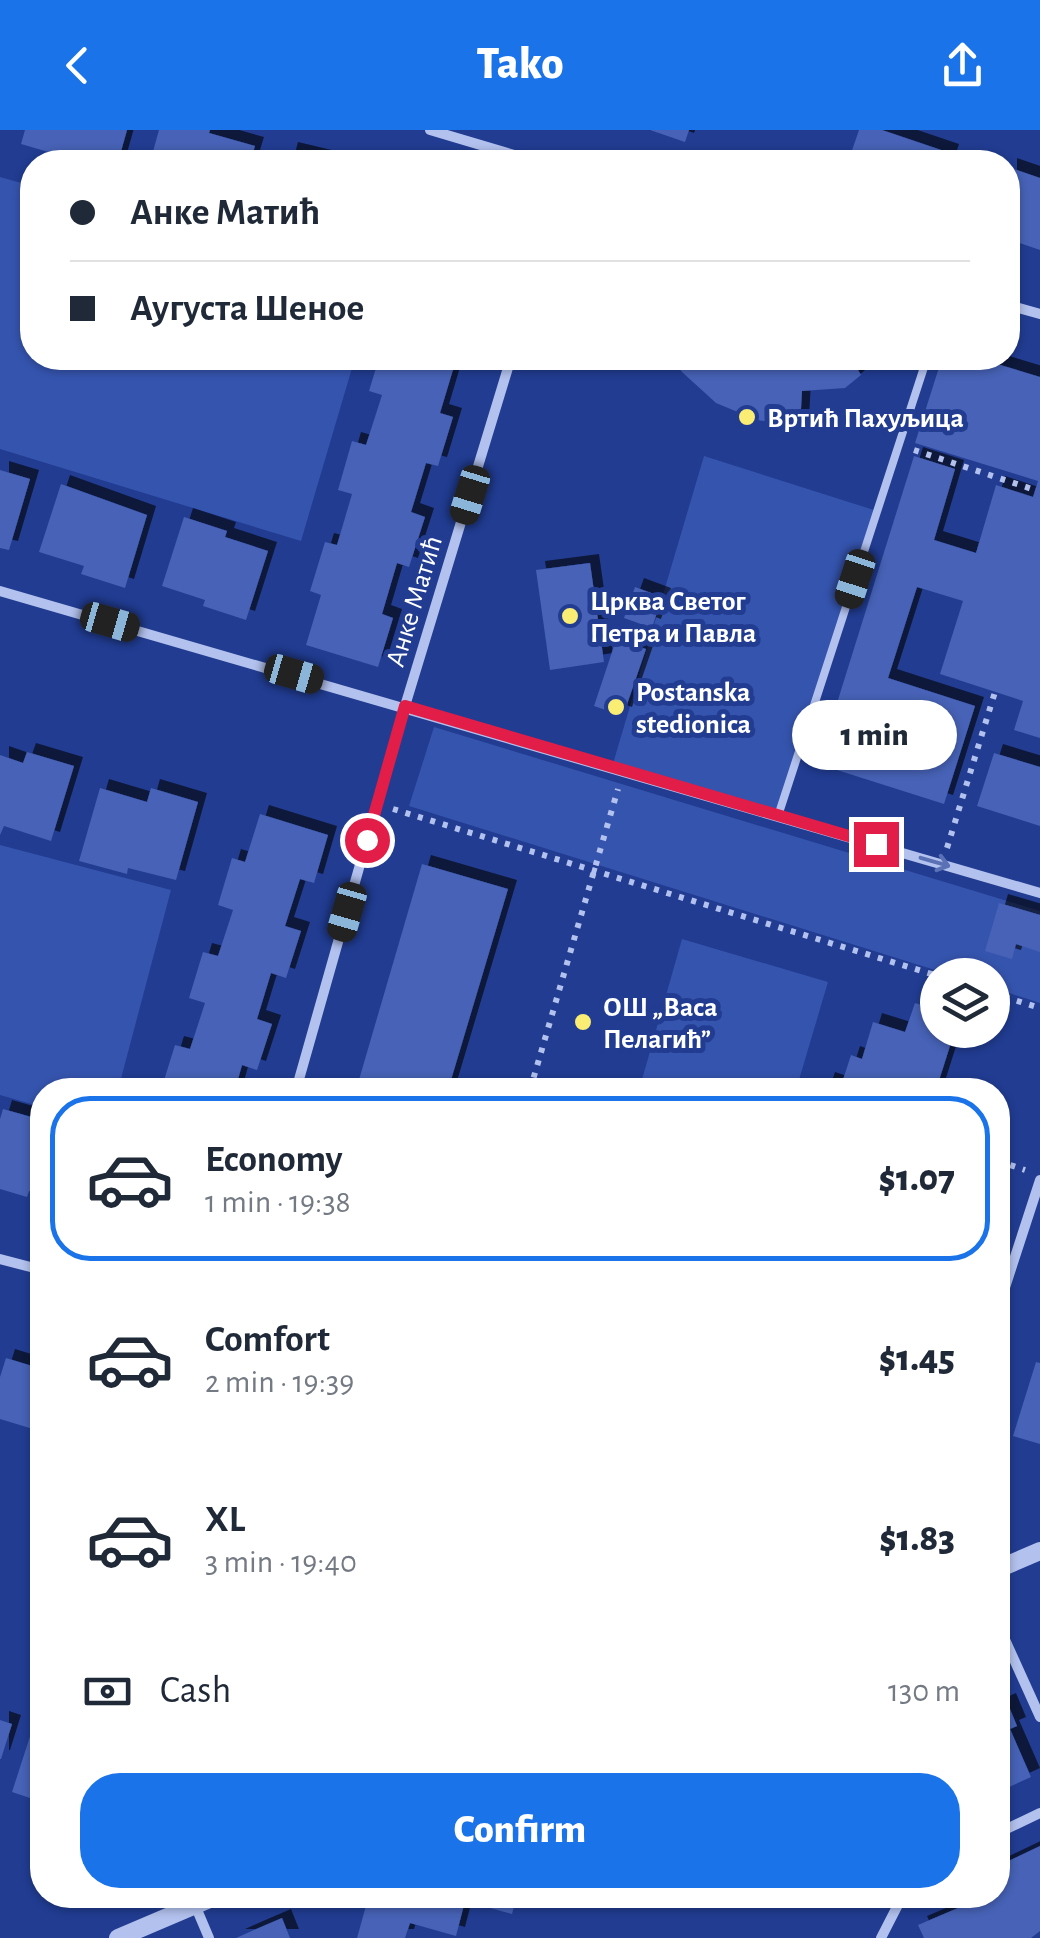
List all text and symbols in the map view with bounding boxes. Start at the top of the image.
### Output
icon: back [50,38,105,93]
icon: share [935,38,990,93]
text: Tako [477,42,563,87]
text: Анке Матић [130,194,320,232]
text: Аугуста Шеное [130,290,364,328]
place label: Вртић Пахуљица [767,405,964,433]
marker: Вртић Пахуљица [736,406,758,428]
car [447,462,493,528]
street label: Анке Матић [382,533,448,670]
car [831,546,879,612]
place label: Црква Светог Петра и Павла [590,588,756,648]
car [77,599,143,645]
marker: Црква Светог Петра и Павла [559,605,581,627]
car [261,651,327,697]
place label: Postanska stedionica [636,679,751,739]
marker: Postanska stedionica [605,696,627,718]
callout: 1 min [794,699,958,769]
text: 1 min [840,719,909,751]
route start [345,818,390,863]
route end [854,822,899,867]
one-way arrow [919,854,950,872]
car [324,879,370,945]
map controls [920,958,1010,1048]
button: layers [920,958,1010,1048]
place label: ОШ „Васа Пелагић” [603,994,718,1054]
marker: ОШ „Васа Пелагић” [572,1011,594,1033]
icon: car [85,1134,175,1224]
text: Economy [205,1141,343,1179]
text: $1.07 [879,1160,955,1198]
text: 1 min · 19:38 [205,1186,351,1218]
icon: car [85,1314,175,1404]
text: Comfort [205,1321,330,1359]
text: $1.45 [879,1340,955,1378]
text: 2 min · 19:39 [205,1366,354,1398]
icon: car [85,1494,175,1584]
text: XL [205,1501,245,1539]
text: $1.83 [879,1520,955,1558]
text: 3 min · 19:40 [205,1546,357,1578]
icon: cash [80,1664,135,1719]
text: Cash [160,1672,231,1710]
text: 130 m [888,1675,960,1707]
button: Confirm [80,1773,960,1888]

